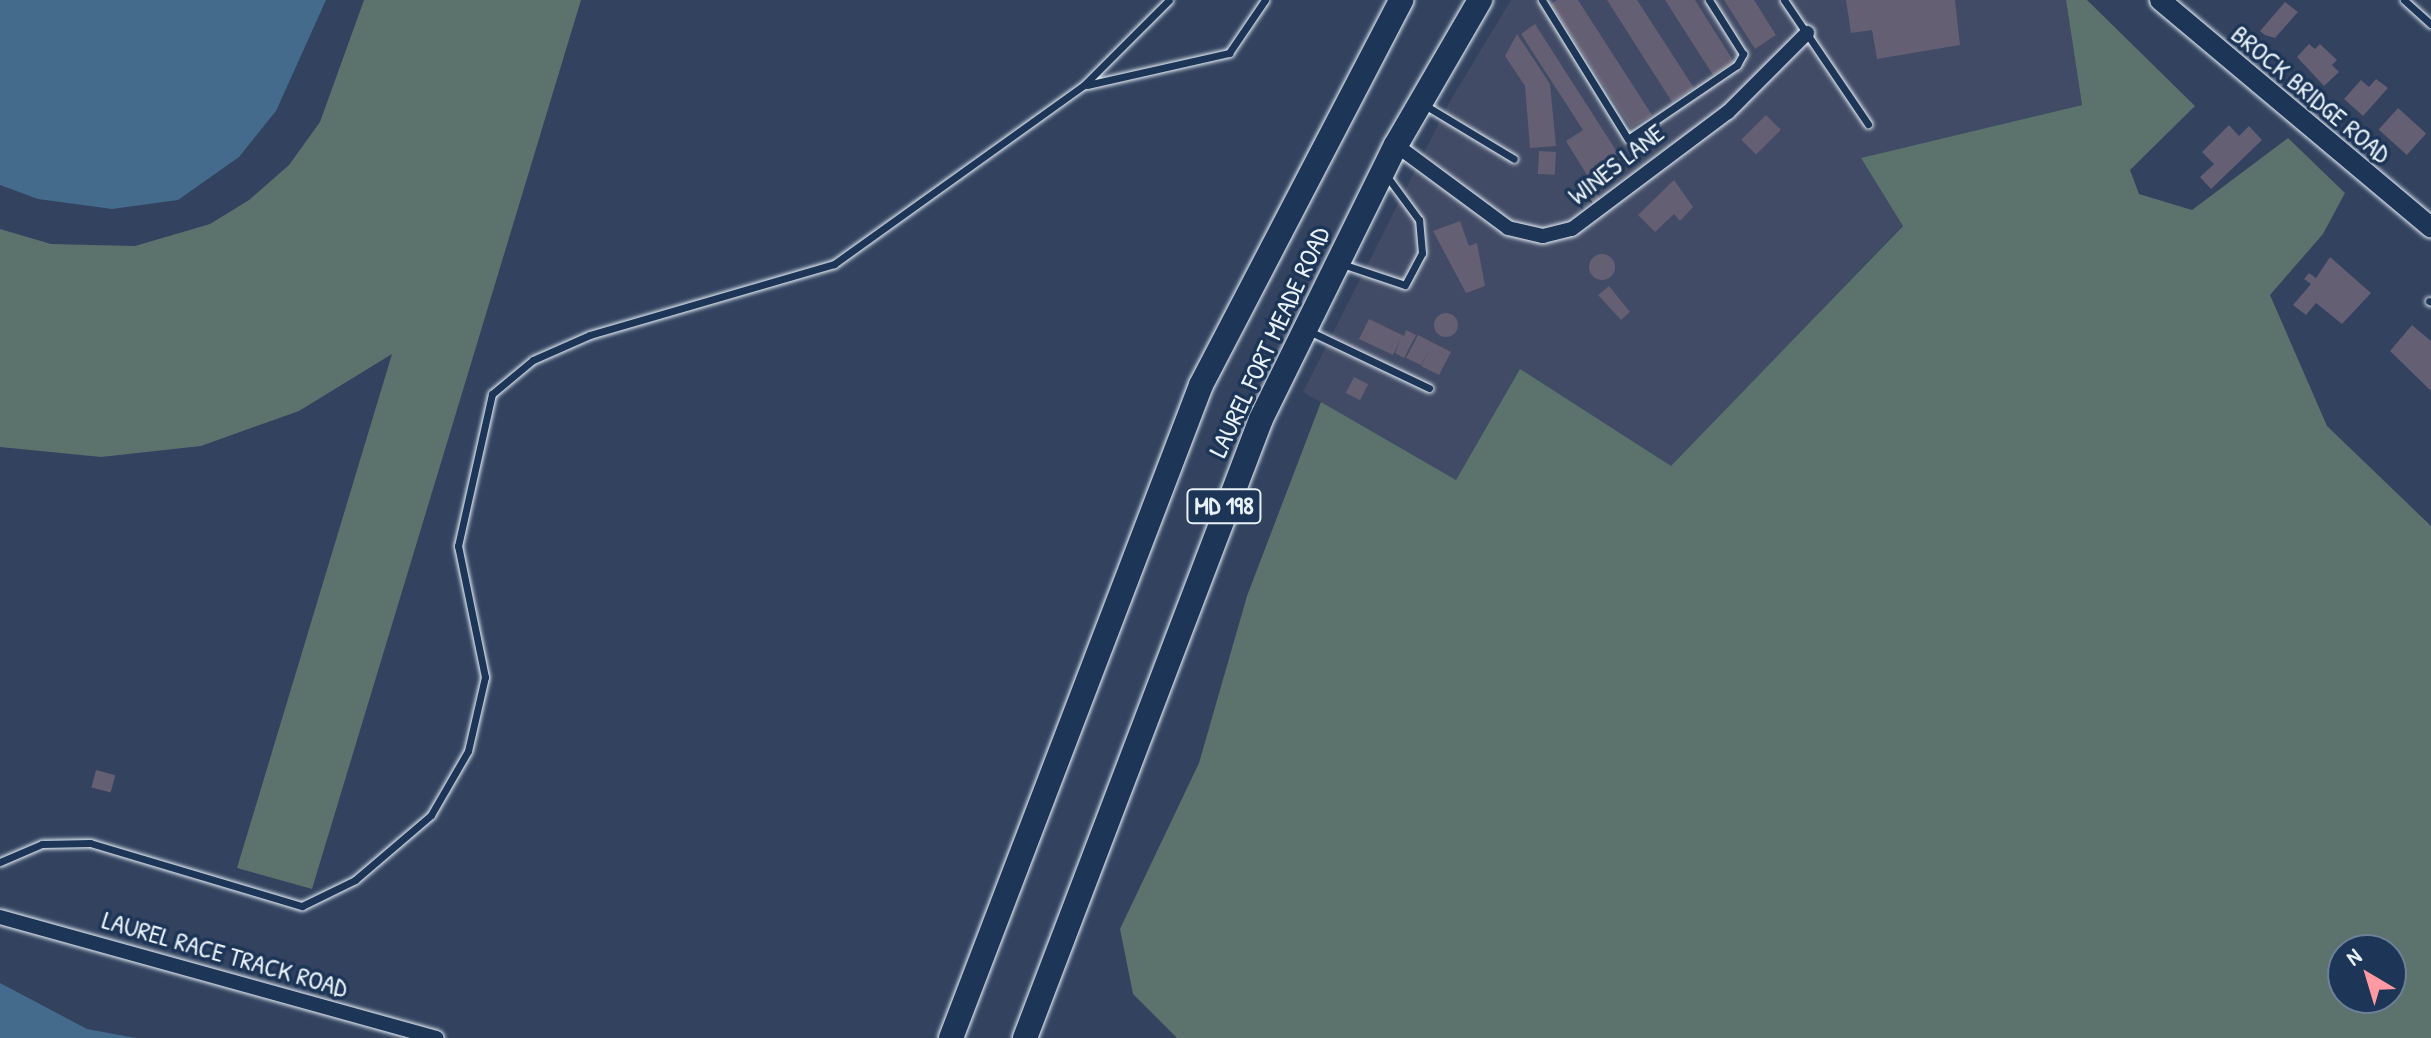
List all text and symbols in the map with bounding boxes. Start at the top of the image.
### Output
street label: BROCK BRIDGE ROAD [2225,18,2397,170]
street label: WINES LANE [1562,117,1670,211]
street label: LAUREL FORT MEADE ROAD [1202,222,1336,462]
road number: MD 198 [1186,486,1262,526]
street label: LAUREL RACE TRACK ROAD [99,904,351,1004]
north arrow [2327,934,2407,1014]
text: N [2340,941,2367,972]

